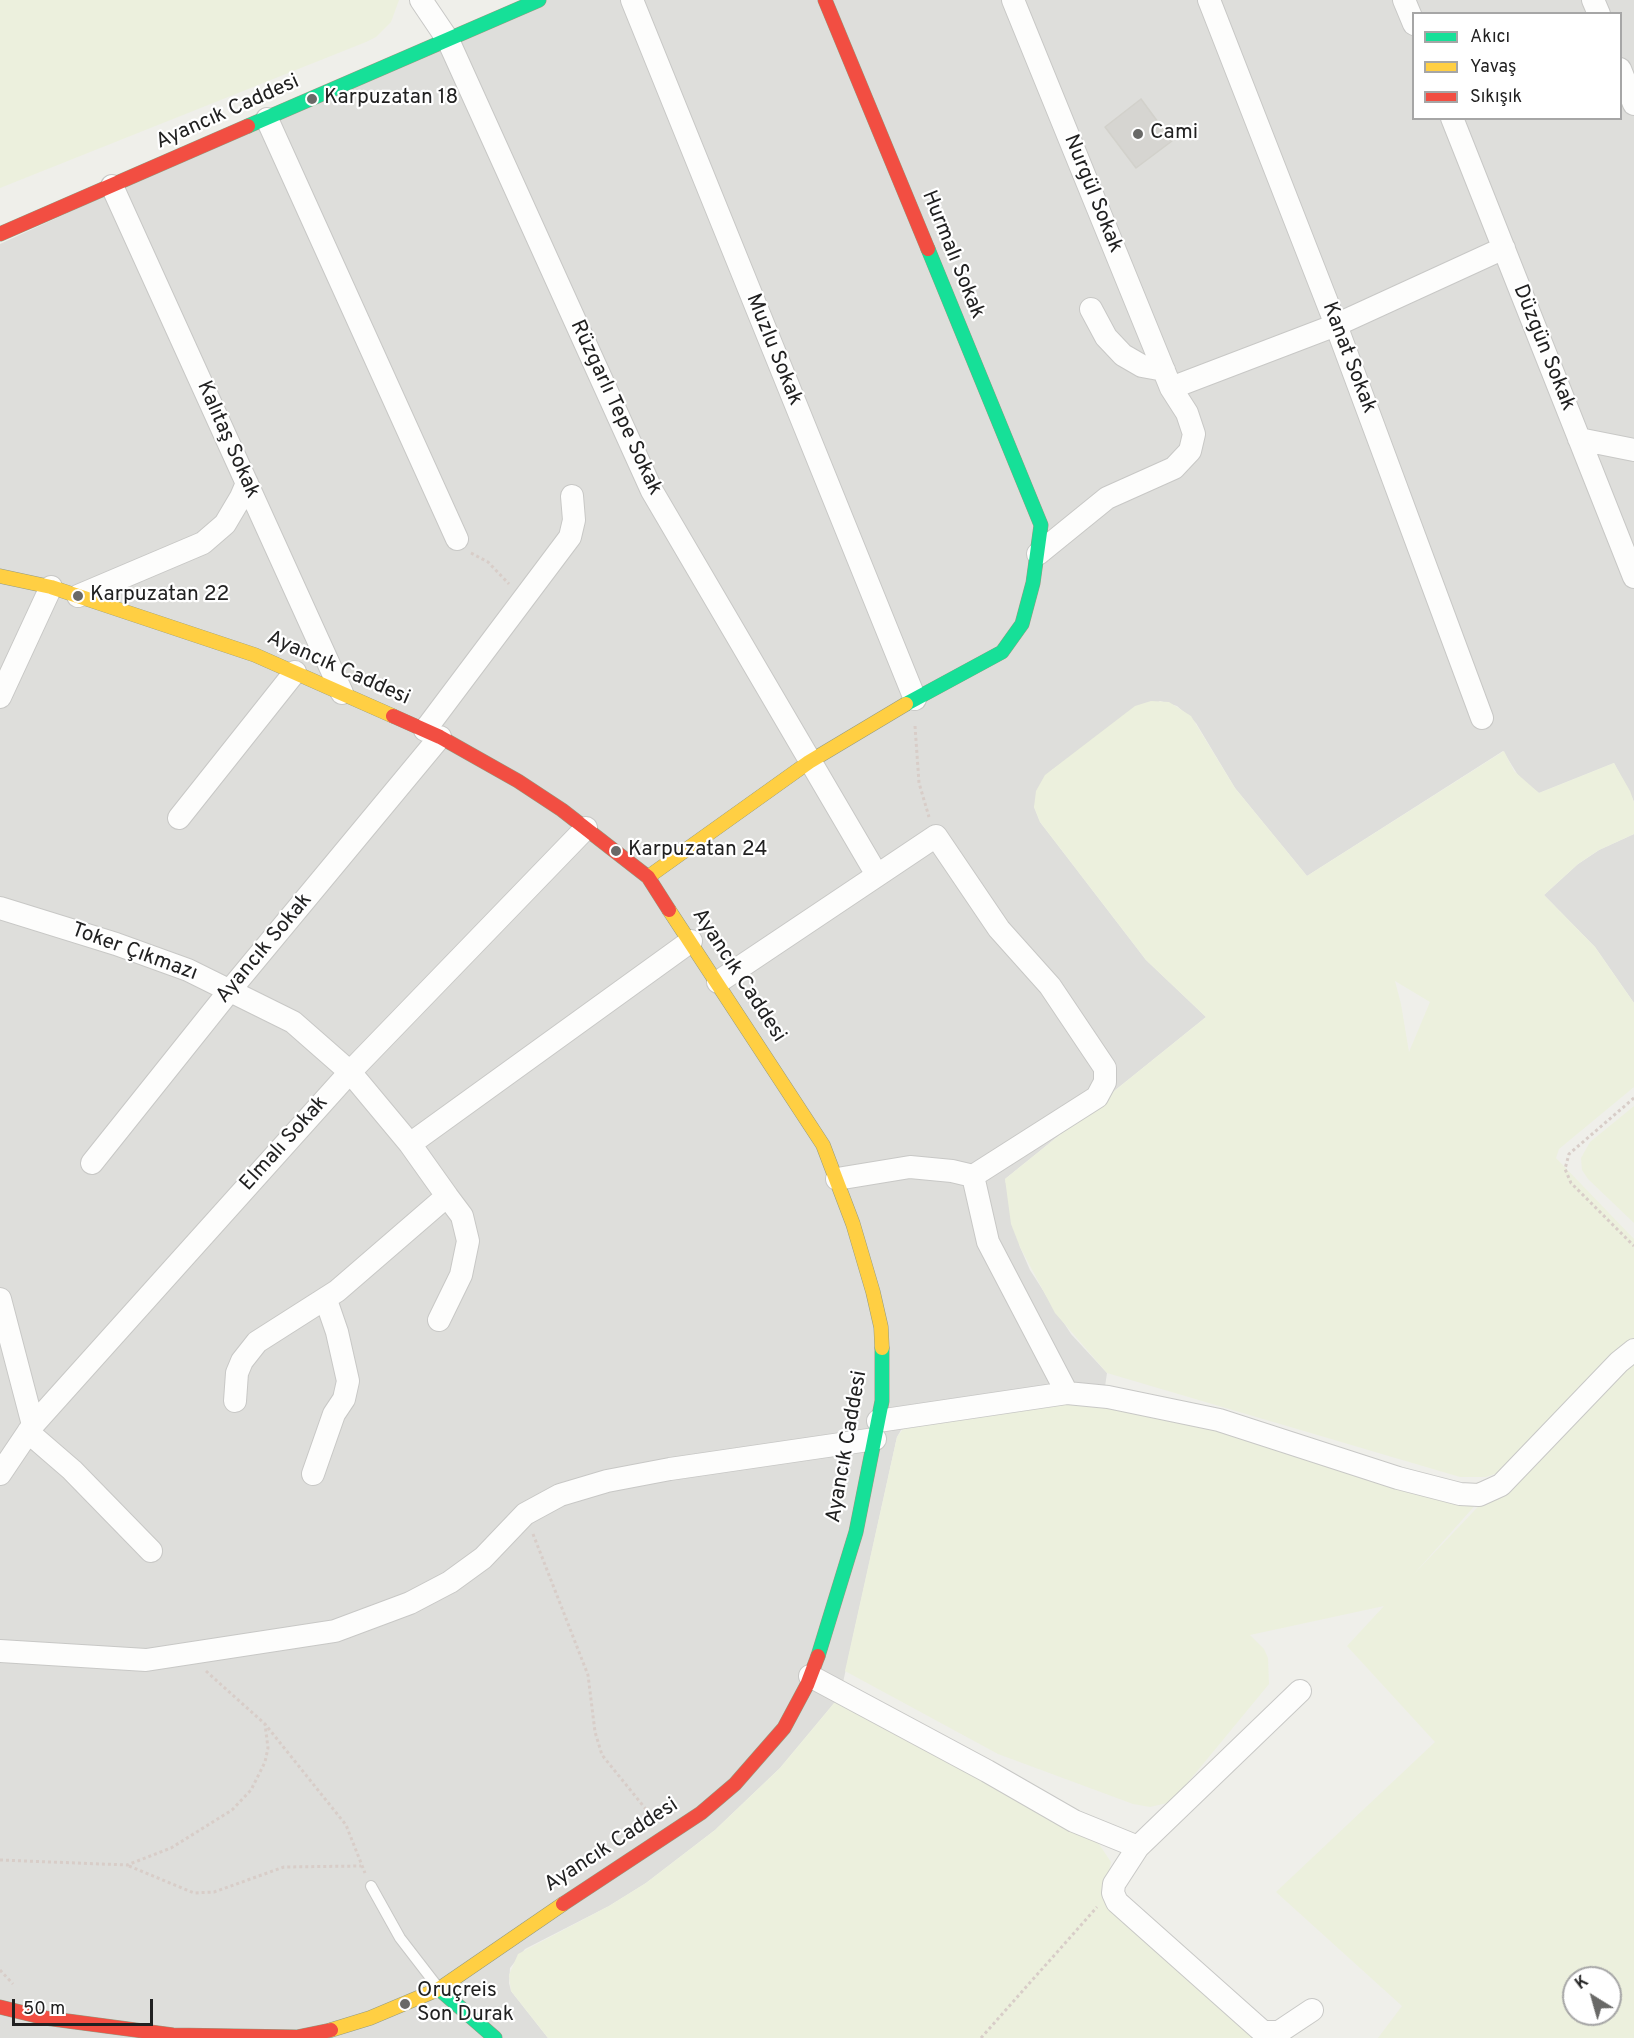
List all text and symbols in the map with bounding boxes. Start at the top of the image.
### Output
legend [1412,12,1622,120]
text: Akıcı [1470,26,1510,49]
text: Yavaş [1470,56,1516,79]
street label: Ayancık Caddesi [152,70,304,156]
place label: Karpuzatan 18 [324,86,458,112]
text: Sıkışık [1470,86,1522,109]
marker: Karpuzatan 18 [305,92,319,106]
place label: Cami [1150,121,1198,147]
marker: Cami [1131,127,1145,141]
street label: Nurgül Sokak [1057,131,1127,257]
street label: Hurmalı Sokak [915,187,989,323]
street label: Düzgün Sokak [1506,281,1580,415]
street label: Muzlu Sokak [739,290,807,410]
street label: Kanat Sokak [1315,299,1381,417]
street label: Rüzgarlı Tepe Sokak [563,316,667,500]
street label: Kalıtaş Sokak [190,377,264,503]
place label: Karpuzatan 22 [90,583,229,609]
marker: Karpuzatan 22 [71,589,85,603]
street label: Ayancık Caddesi [262,626,414,712]
place label: Karpuzatan 24 [628,838,767,864]
marker: Karpuzatan 24 [609,844,623,858]
street label: Ayancık Sokak [212,889,318,1009]
street label: Ayancık Caddesi [685,905,791,1047]
street label: Toker Çıkmazı [68,919,200,987]
street label: Elmalı Sokak [236,1091,334,1197]
street label: Ayancık Caddesi [822,1369,874,1525]
street label: Ayancık Caddesi [541,1793,683,1899]
north arrow [1562,1966,1622,2026]
text: K [1572,1972,1593,1995]
place label: Oruçreis Son Durak [417,1979,514,2029]
scale bar [15,1987,156,2025]
marker: Oruçreis Son Durak [398,1997,412,2011]
text: 50 m [23,1998,65,2021]

